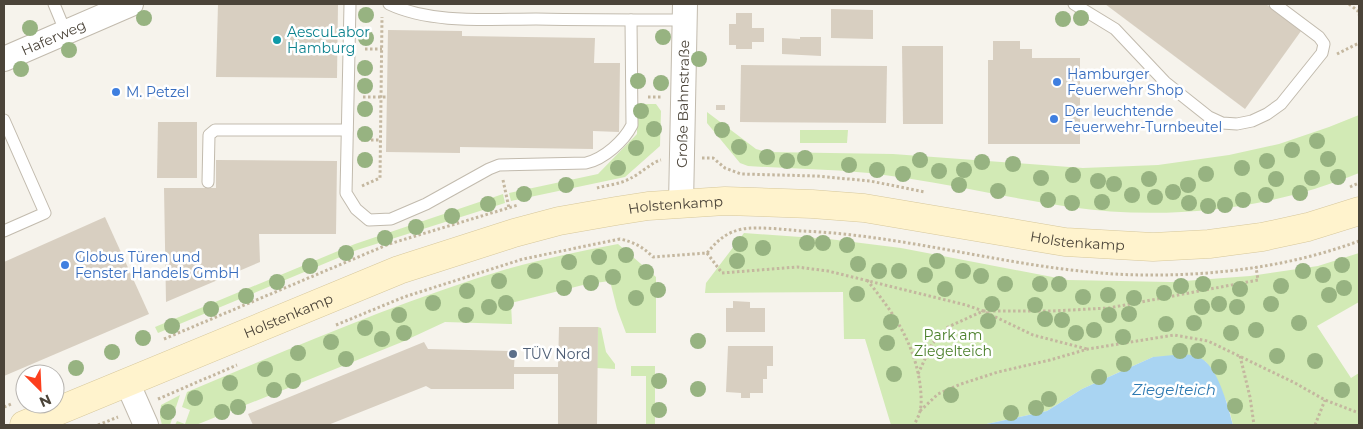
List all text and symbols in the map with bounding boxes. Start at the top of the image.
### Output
street label: Haferweg [18,16,89,59]
place label: AescuLabor Hamburg [287,23,370,57]
marker: AescuLabor Hamburg [271,34,283,46]
street label: Große Bahnstraße [673,40,693,168]
place label: Hamburger Feuerwehr Shop [1067,65,1183,99]
marker: Hamburger Feuerwehr Shop [1051,76,1063,88]
place label: M. Petzel [126,83,189,101]
marker: M. Petzel [110,86,122,98]
place label: Der leuchtende Feuerwehr-Turnbeutel [1064,102,1222,136]
marker: Der leuchtende Feuerwehr-Turnbeutel [1048,113,1060,125]
street label: Holstenkamp [627,192,724,218]
street label: Holstenkamp [1029,227,1125,254]
place label: Globus Türen und Fenster Handels GmbH [75,248,239,282]
marker: Globus Türen und Fenster Handels GmbH [59,259,71,271]
street label: Holstenkamp [241,289,336,342]
park label: Park am Ziegelteich [914,326,992,360]
place label: TÜV Nord [523,345,590,363]
marker: TÜV Nord [507,348,519,360]
north arrow [15,364,65,414]
water label: Ziegelteich [1131,380,1216,399]
text: N [36,390,54,411]

